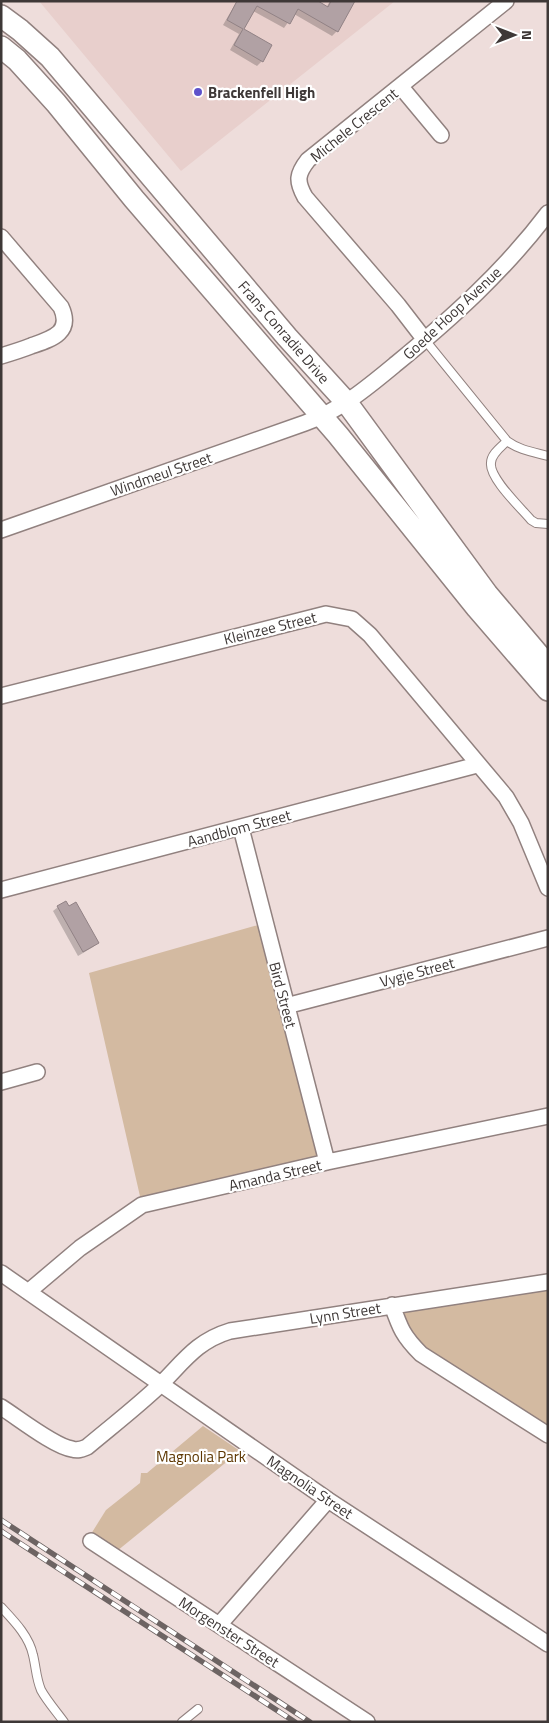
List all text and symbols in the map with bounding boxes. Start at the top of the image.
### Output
north arrow [489,10,539,60]
text: N [517,30,538,40]
place label: Brackenfell High [208,81,315,104]
street label: Michele Crescent [305,82,404,168]
marker: Brackenfell High [192,86,204,98]
street label: Goede Hoop Avenue [398,261,506,365]
street label: Frans Conradie Drive [233,275,335,389]
street label: Windmeul Street [107,446,216,502]
street label: Kleinzee Street [221,605,319,651]
street label: Aandblom Street [185,803,294,853]
street label: Vygie Street [377,951,458,993]
street label: Bird Street [263,959,303,1031]
street label: Amanda Street [226,1153,324,1197]
street label: Lynn Street [308,1296,383,1330]
park label: Magnolia Park [156,1445,246,1468]
street label: Magnolia Street [262,1449,359,1525]
street label: Morgenster Street [174,1591,284,1674]

